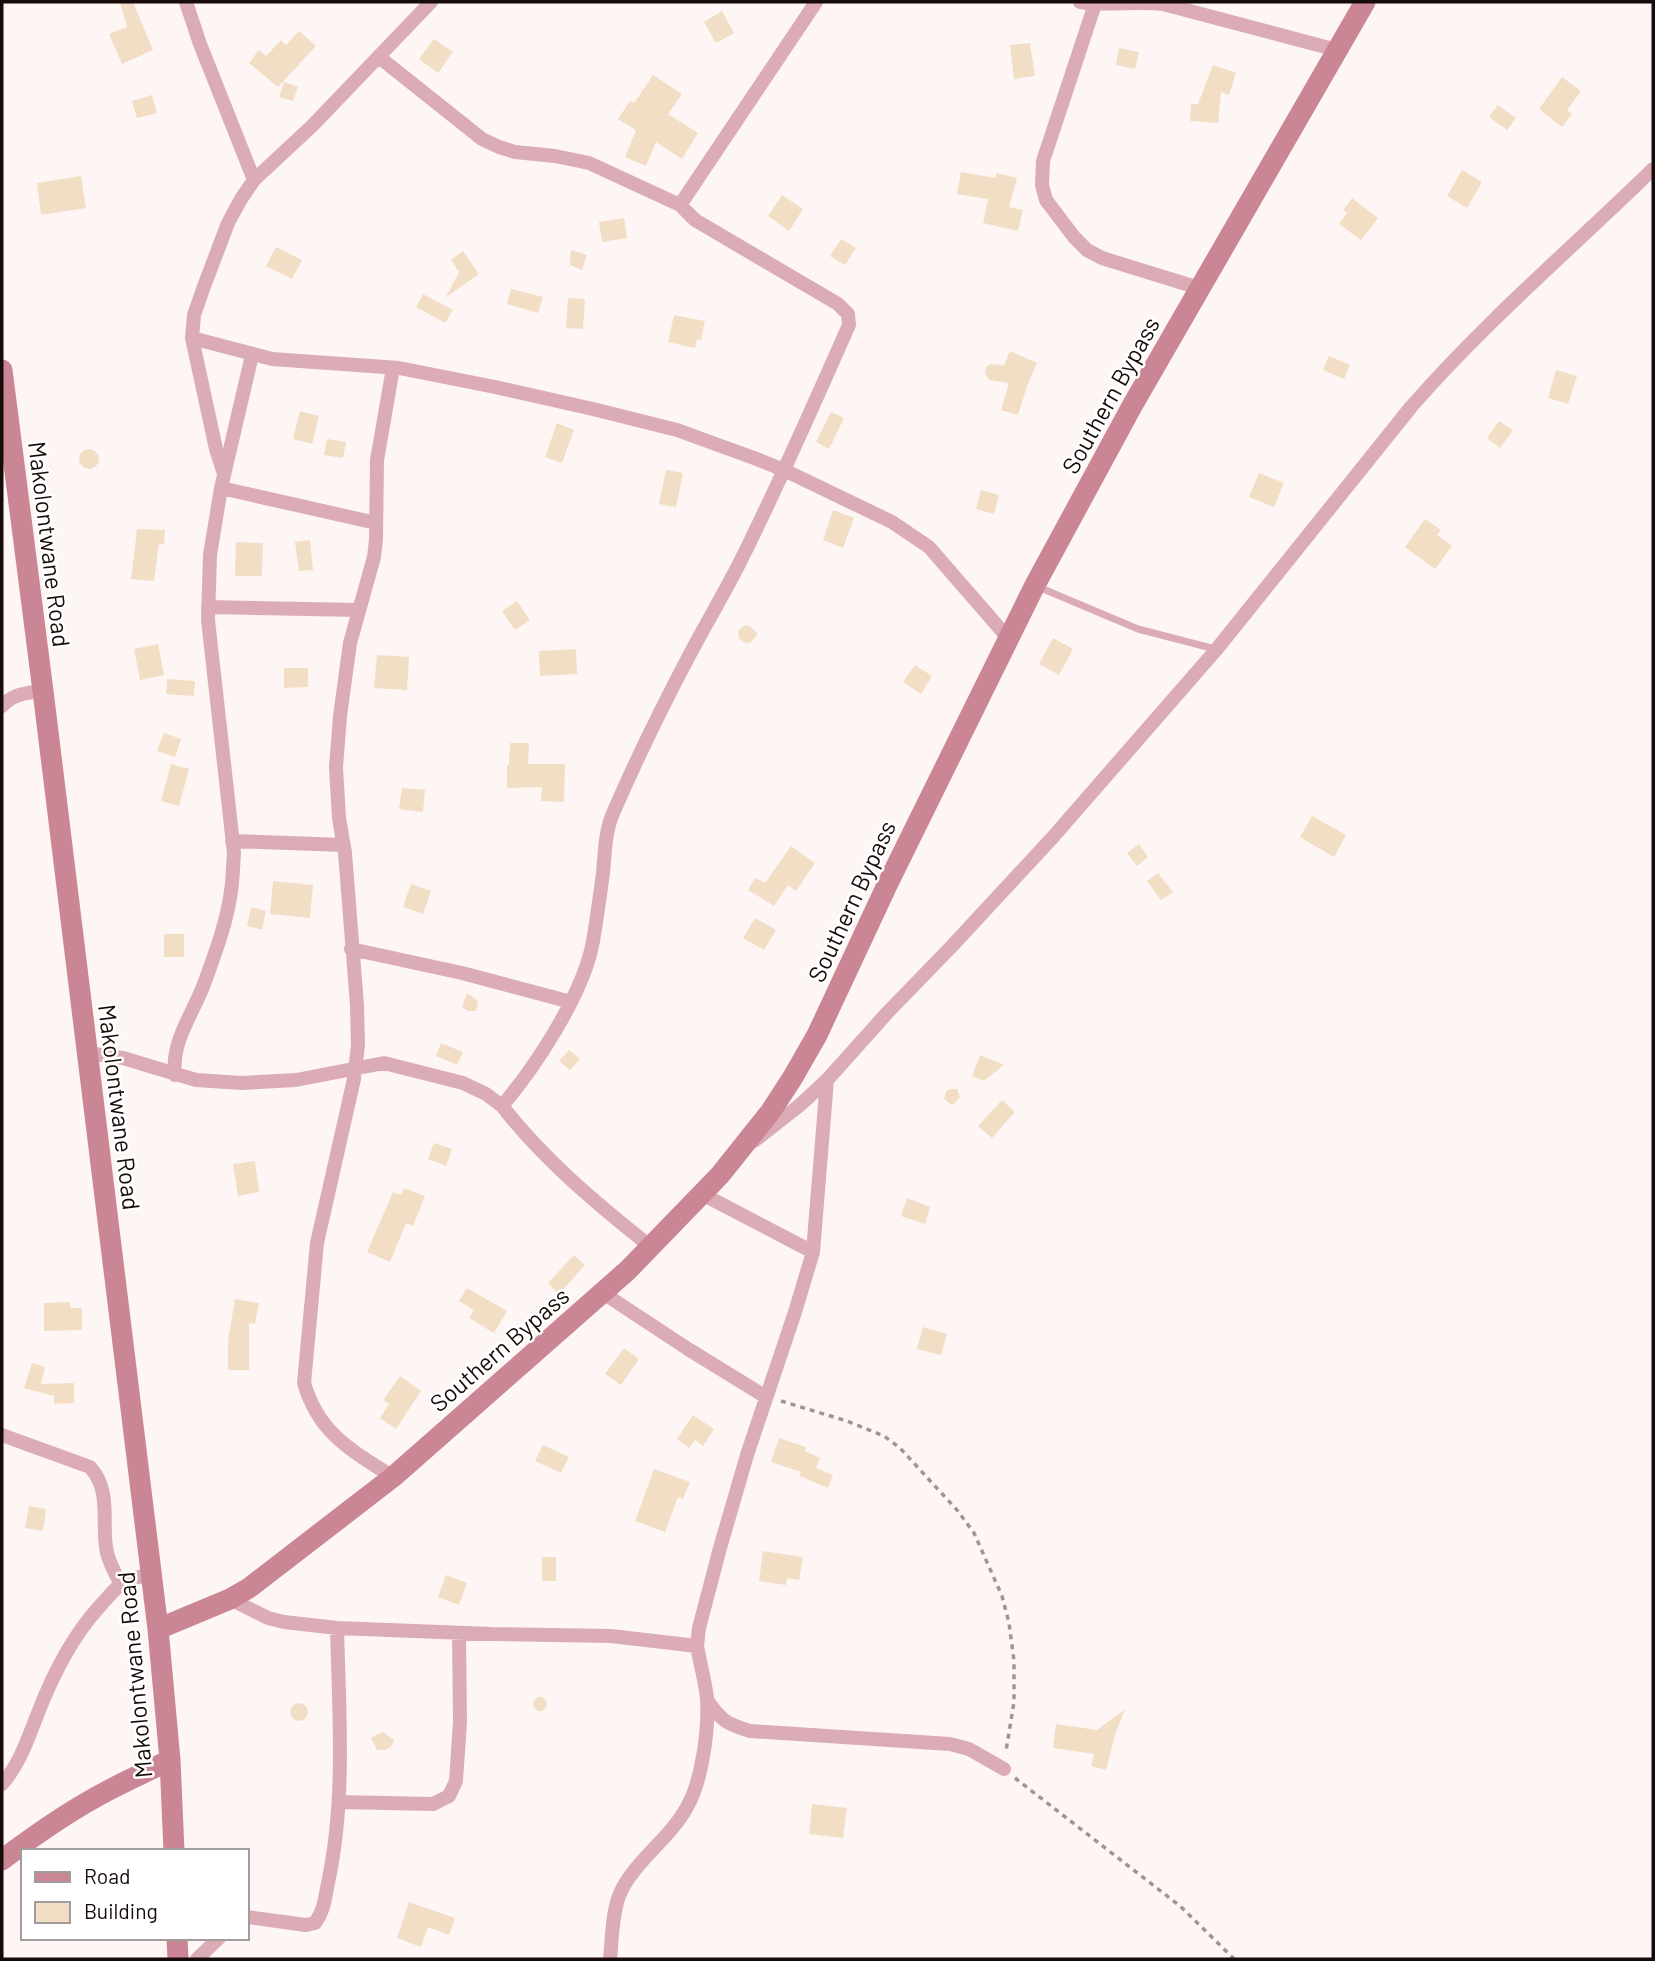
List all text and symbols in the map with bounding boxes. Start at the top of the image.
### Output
street label: Southern Bypass [1055,311,1165,479]
street label: Makolontwane Road [23,439,77,649]
street label: Southern Bypass [801,816,901,986]
street label: Makolontwane Road [93,1002,147,1212]
street label: Southern Bypass [423,1281,575,1417]
street label: Makolontwane Road [111,1571,157,1779]
legend [21,1849,248,1940]
text: Road [84,1863,130,1888]
text: Building [84,1898,158,1923]

